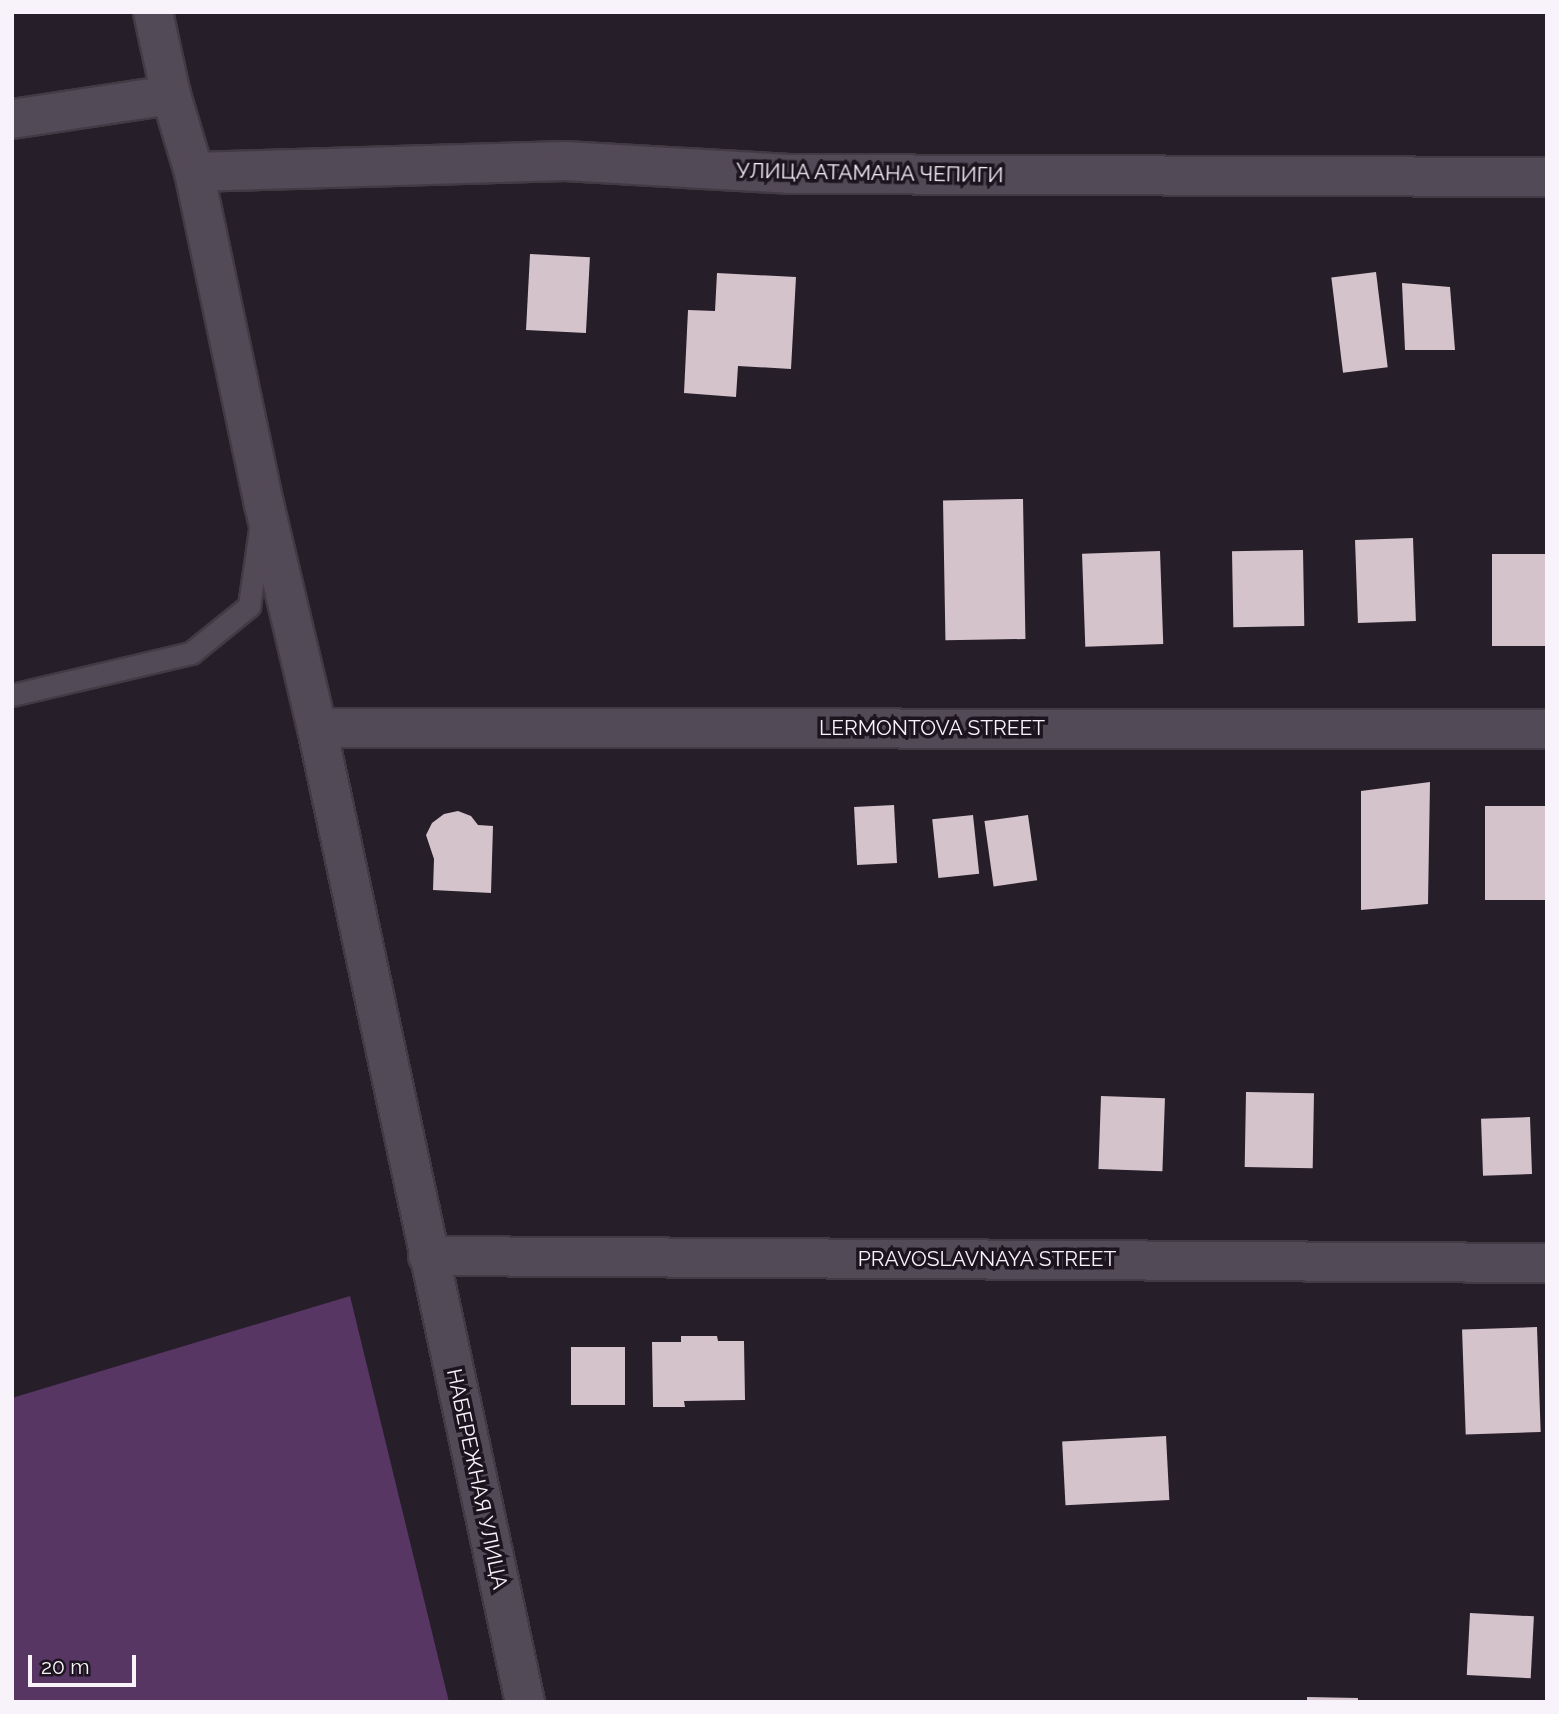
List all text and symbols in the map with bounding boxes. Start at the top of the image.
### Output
street label: УЛИЦА АТАМАНА ЧЕПИГИ [735,158,1005,188]
street label: LERMONTOVA STREET [819,715,1045,741]
street label: PRAVOSLAVNAYA STREET [857,1246,1117,1272]
street label: НАБЕРЕЖНАЯ УЛИЦА [441,1366,513,1592]
scale bar [32,1640,140,1684]
text: 20 m [41,1654,89,1679]

